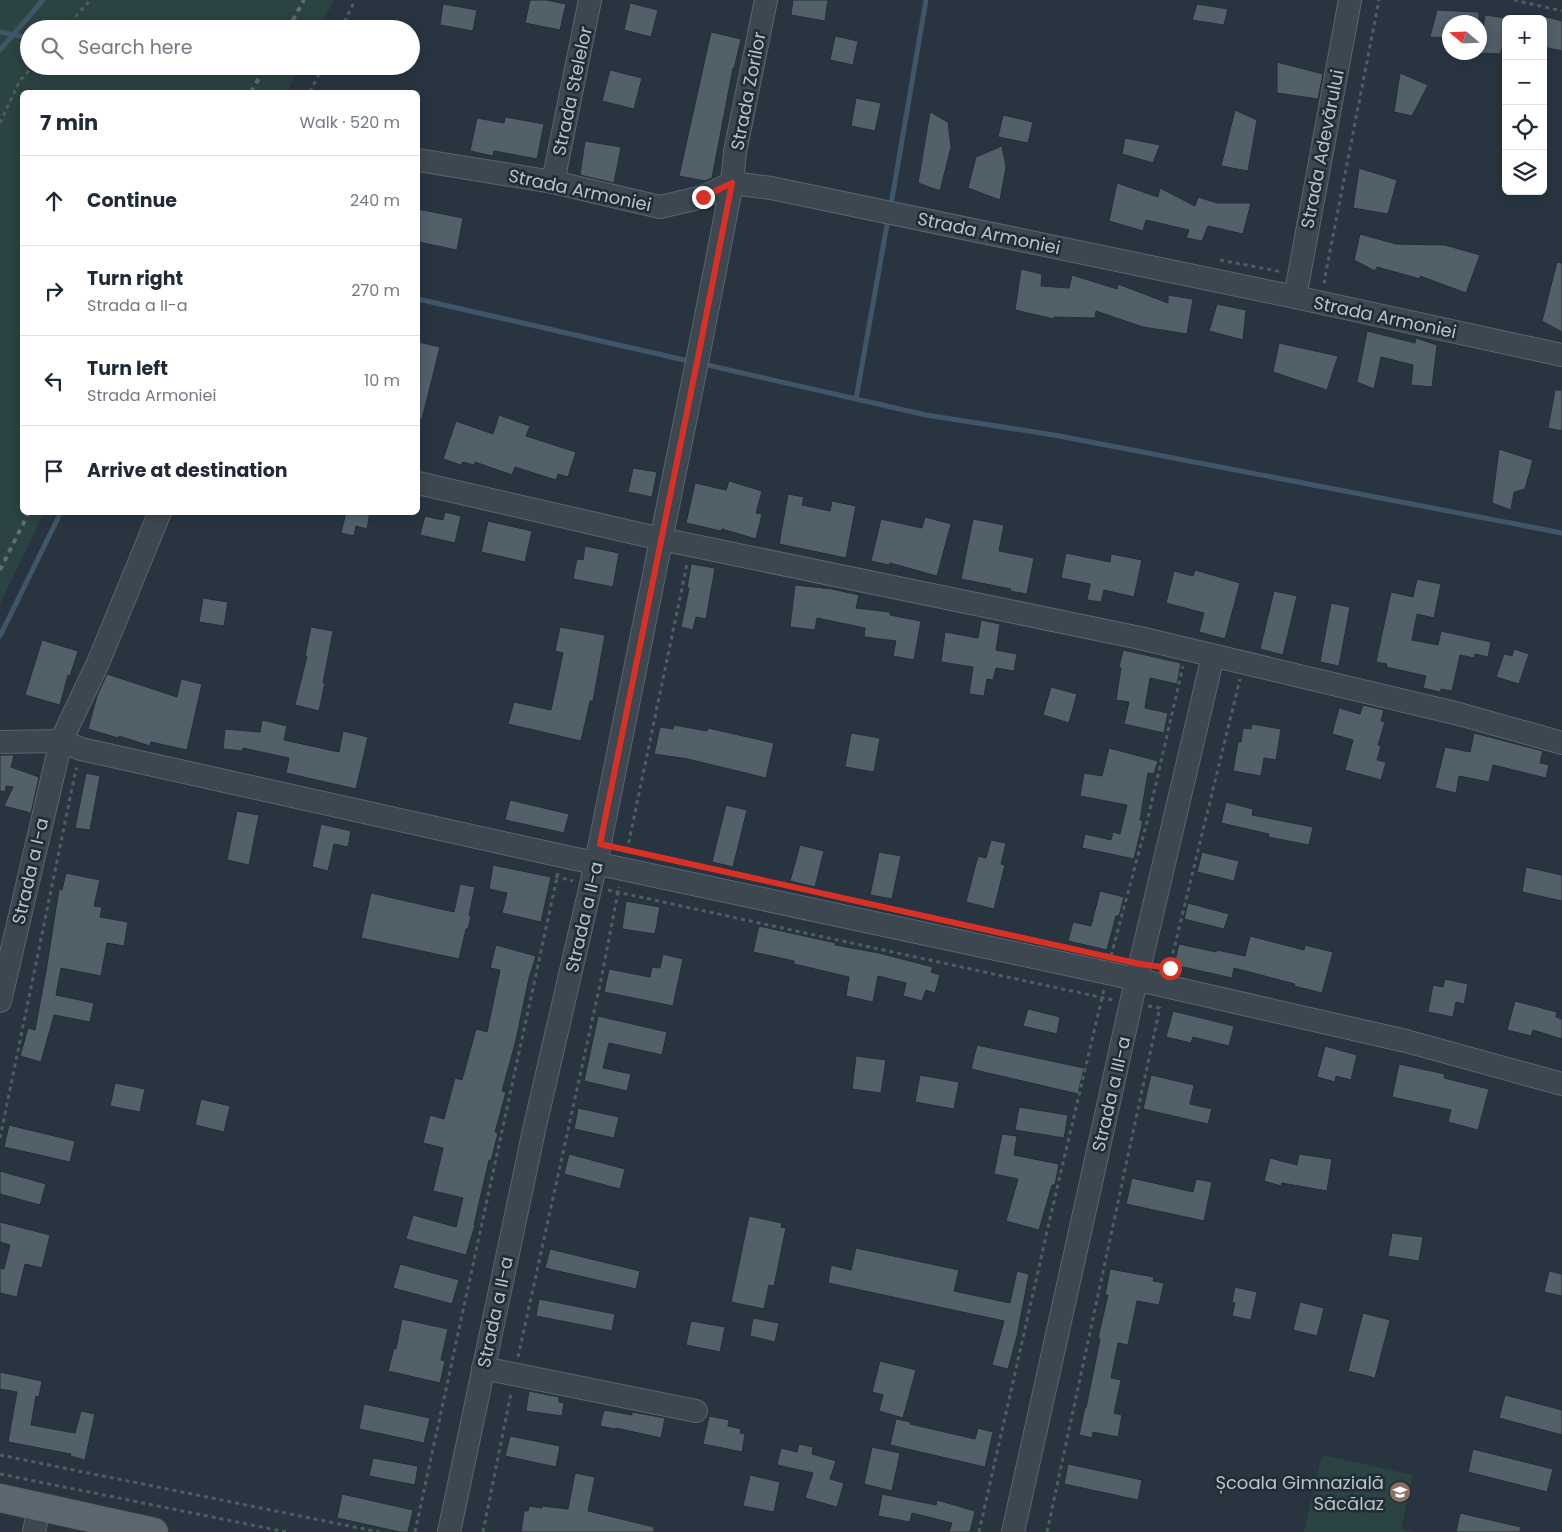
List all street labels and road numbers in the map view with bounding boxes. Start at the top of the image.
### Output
street label: Strada Stelelor [546,24,598,158]
street label: Strada Zorilor [724,29,772,152]
street label: Strada Adevărului [1294,67,1350,231]
street label: Strada Armoniei [506,163,654,217]
street label: Strada Armoniei [915,206,1063,260]
street label: Strada Armoniei [1311,290,1459,344]
street label: Strada a I-a [6,815,54,927]
street label: Strada a II-a [559,859,609,975]
street label: Strada a III-a [1086,1034,1136,1154]
street label: Strada a II-a [471,1254,519,1370]

